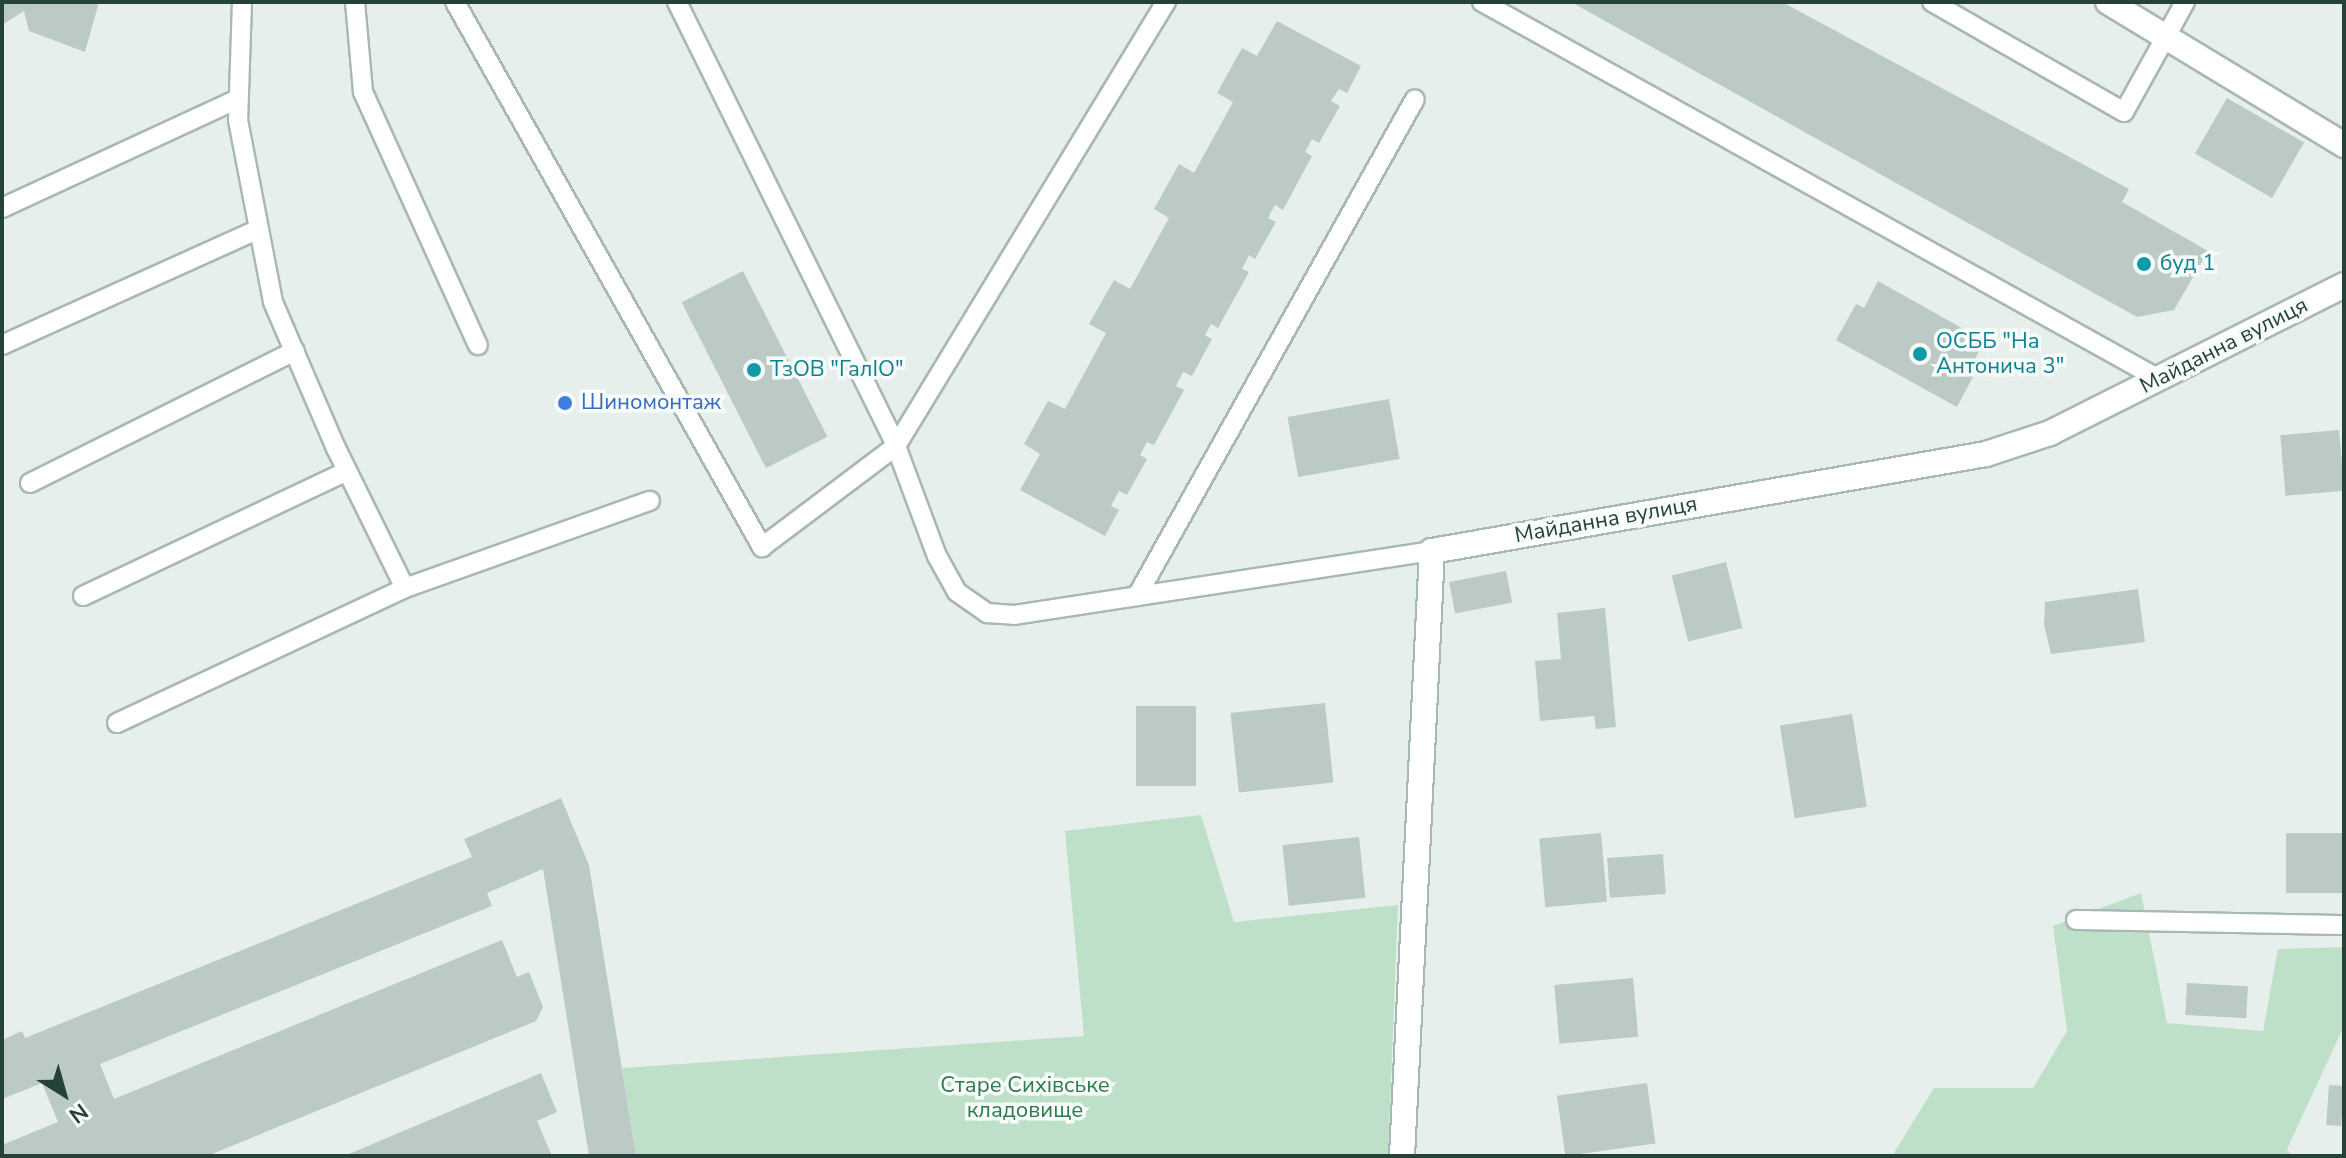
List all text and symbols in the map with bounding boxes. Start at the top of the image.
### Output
place label: буд 1 [2160,251,2215,277]
marker: буд 1 [2135,255,2153,273]
street label: Майданна вулиця [2136,292,2312,400]
place label: ОСББ "На Антонича 3" [1936,328,2064,380]
marker: ОСББ "На Антонича 3" [1911,345,1929,363]
place label: ТзОВ "ГалІО" [770,357,904,383]
marker: ТзОВ "ГалІО" [745,361,763,379]
place label: Шиномонтаж [581,390,721,416]
marker: Шиномонтаж [556,394,574,412]
street label: Майданна вулиця [1513,491,1699,549]
north arrow [24,1054,104,1134]
park label: Старе Сихівське кладовище [940,1072,1110,1124]
text: N [63,1096,94,1130]

